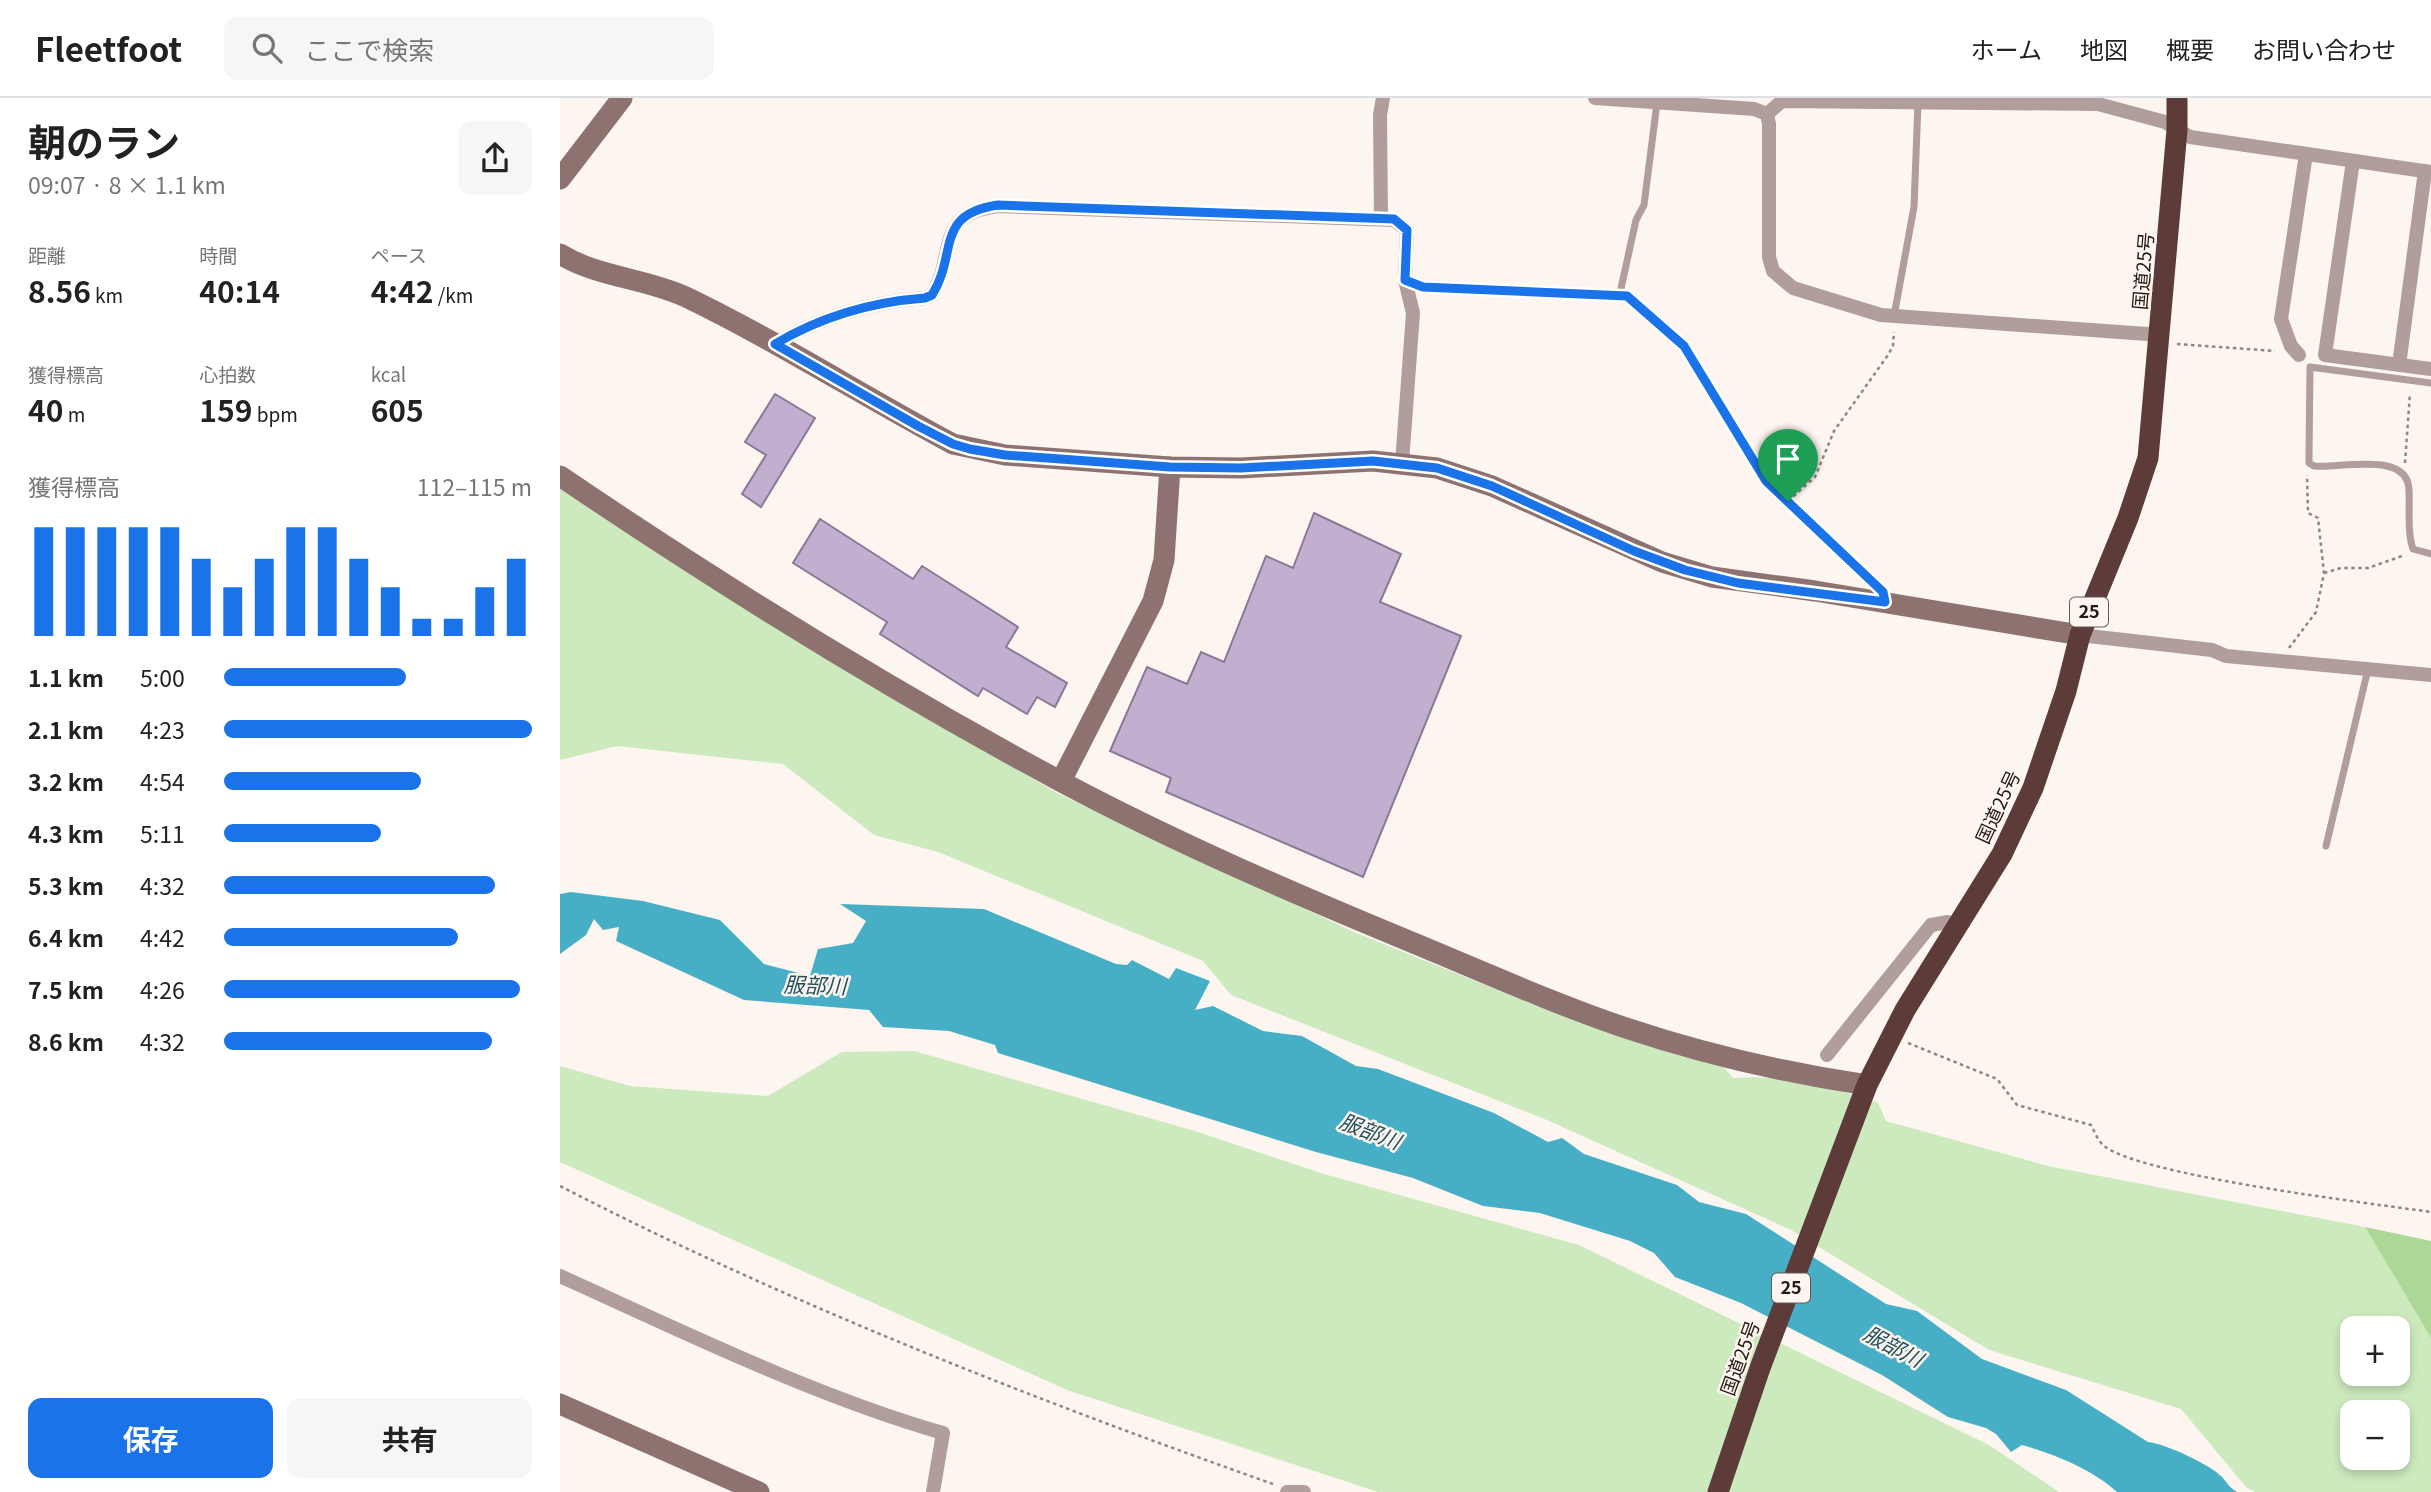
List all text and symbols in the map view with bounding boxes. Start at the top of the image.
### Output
search box [224,17,714,80]
text: Fleetfoot [35,24,182,72]
icon: search [248,29,286,67]
text: ここで検索 [304,30,434,67]
text: ホーム [1971,31,2042,66]
text: 地図 [2080,31,2128,66]
text: 概要 [2166,31,2214,66]
text: お問い合わせ [2252,31,2396,66]
text: 朝のラン [28,113,180,168]
button: share [458,121,532,195]
text: 09:07 · 8 × 1.1 km [28,167,226,201]
street label: 国道25号 [2125,231,2158,311]
text: 距離 [28,241,66,268]
text: 時間 [199,241,237,268]
text: ペース [371,241,427,268]
text: 8.56 [28,268,91,312]
text: 40:14 [199,268,280,312]
text: 4:42 [371,268,434,312]
text: km [91,281,123,308]
text: /km [434,281,473,308]
text: 獲得標高 [28,360,104,387]
text: 心拍数 [199,360,256,387]
text: kcal [371,360,406,387]
text: 40 [28,387,63,431]
text: 159 [199,387,252,431]
text: 605 [371,387,424,431]
text: m [63,400,85,427]
text: bpm [252,400,298,427]
pin [1758,429,1818,501]
icon: arrive [1769,440,1807,478]
text: 獲得標高 [28,469,120,503]
text: 112–115 m [417,469,532,503]
road number: 25 [2070,598,2108,626]
text: 1.1 km [28,660,104,694]
text: 5:00 [140,660,185,694]
text: 2.1 km [28,712,104,746]
text: 4:23 [140,712,185,746]
text: 3.2 km [28,764,104,798]
text: 4:54 [140,764,185,798]
street label: 国道25号 [1968,765,2025,847]
text: 4.3 km [28,816,104,850]
text: 5:11 [140,816,185,850]
text: 5.3 km [28,868,104,902]
text: 4:32 [140,868,185,902]
text: 6.4 km [28,920,104,954]
text: 4:42 [140,920,185,954]
water label: 服部川 [783,968,849,1000]
text: 7.5 km [28,972,104,1006]
text: 4:26 [140,972,185,1006]
text: 8.6 km [28,1024,104,1058]
text: 4:32 [140,1024,185,1058]
water label: 服部川 [1336,1105,1407,1156]
road number: 25 [1772,1274,1810,1302]
street label: 国道25号 [1713,1316,1765,1399]
map controls [2340,1316,2410,1470]
button: + [2340,1316,2410,1386]
water label: 服部川 [1859,1317,1931,1374]
button: 保存 [28,1398,273,1478]
button: 共有 [287,1398,532,1478]
button: − [2340,1400,2410,1470]

